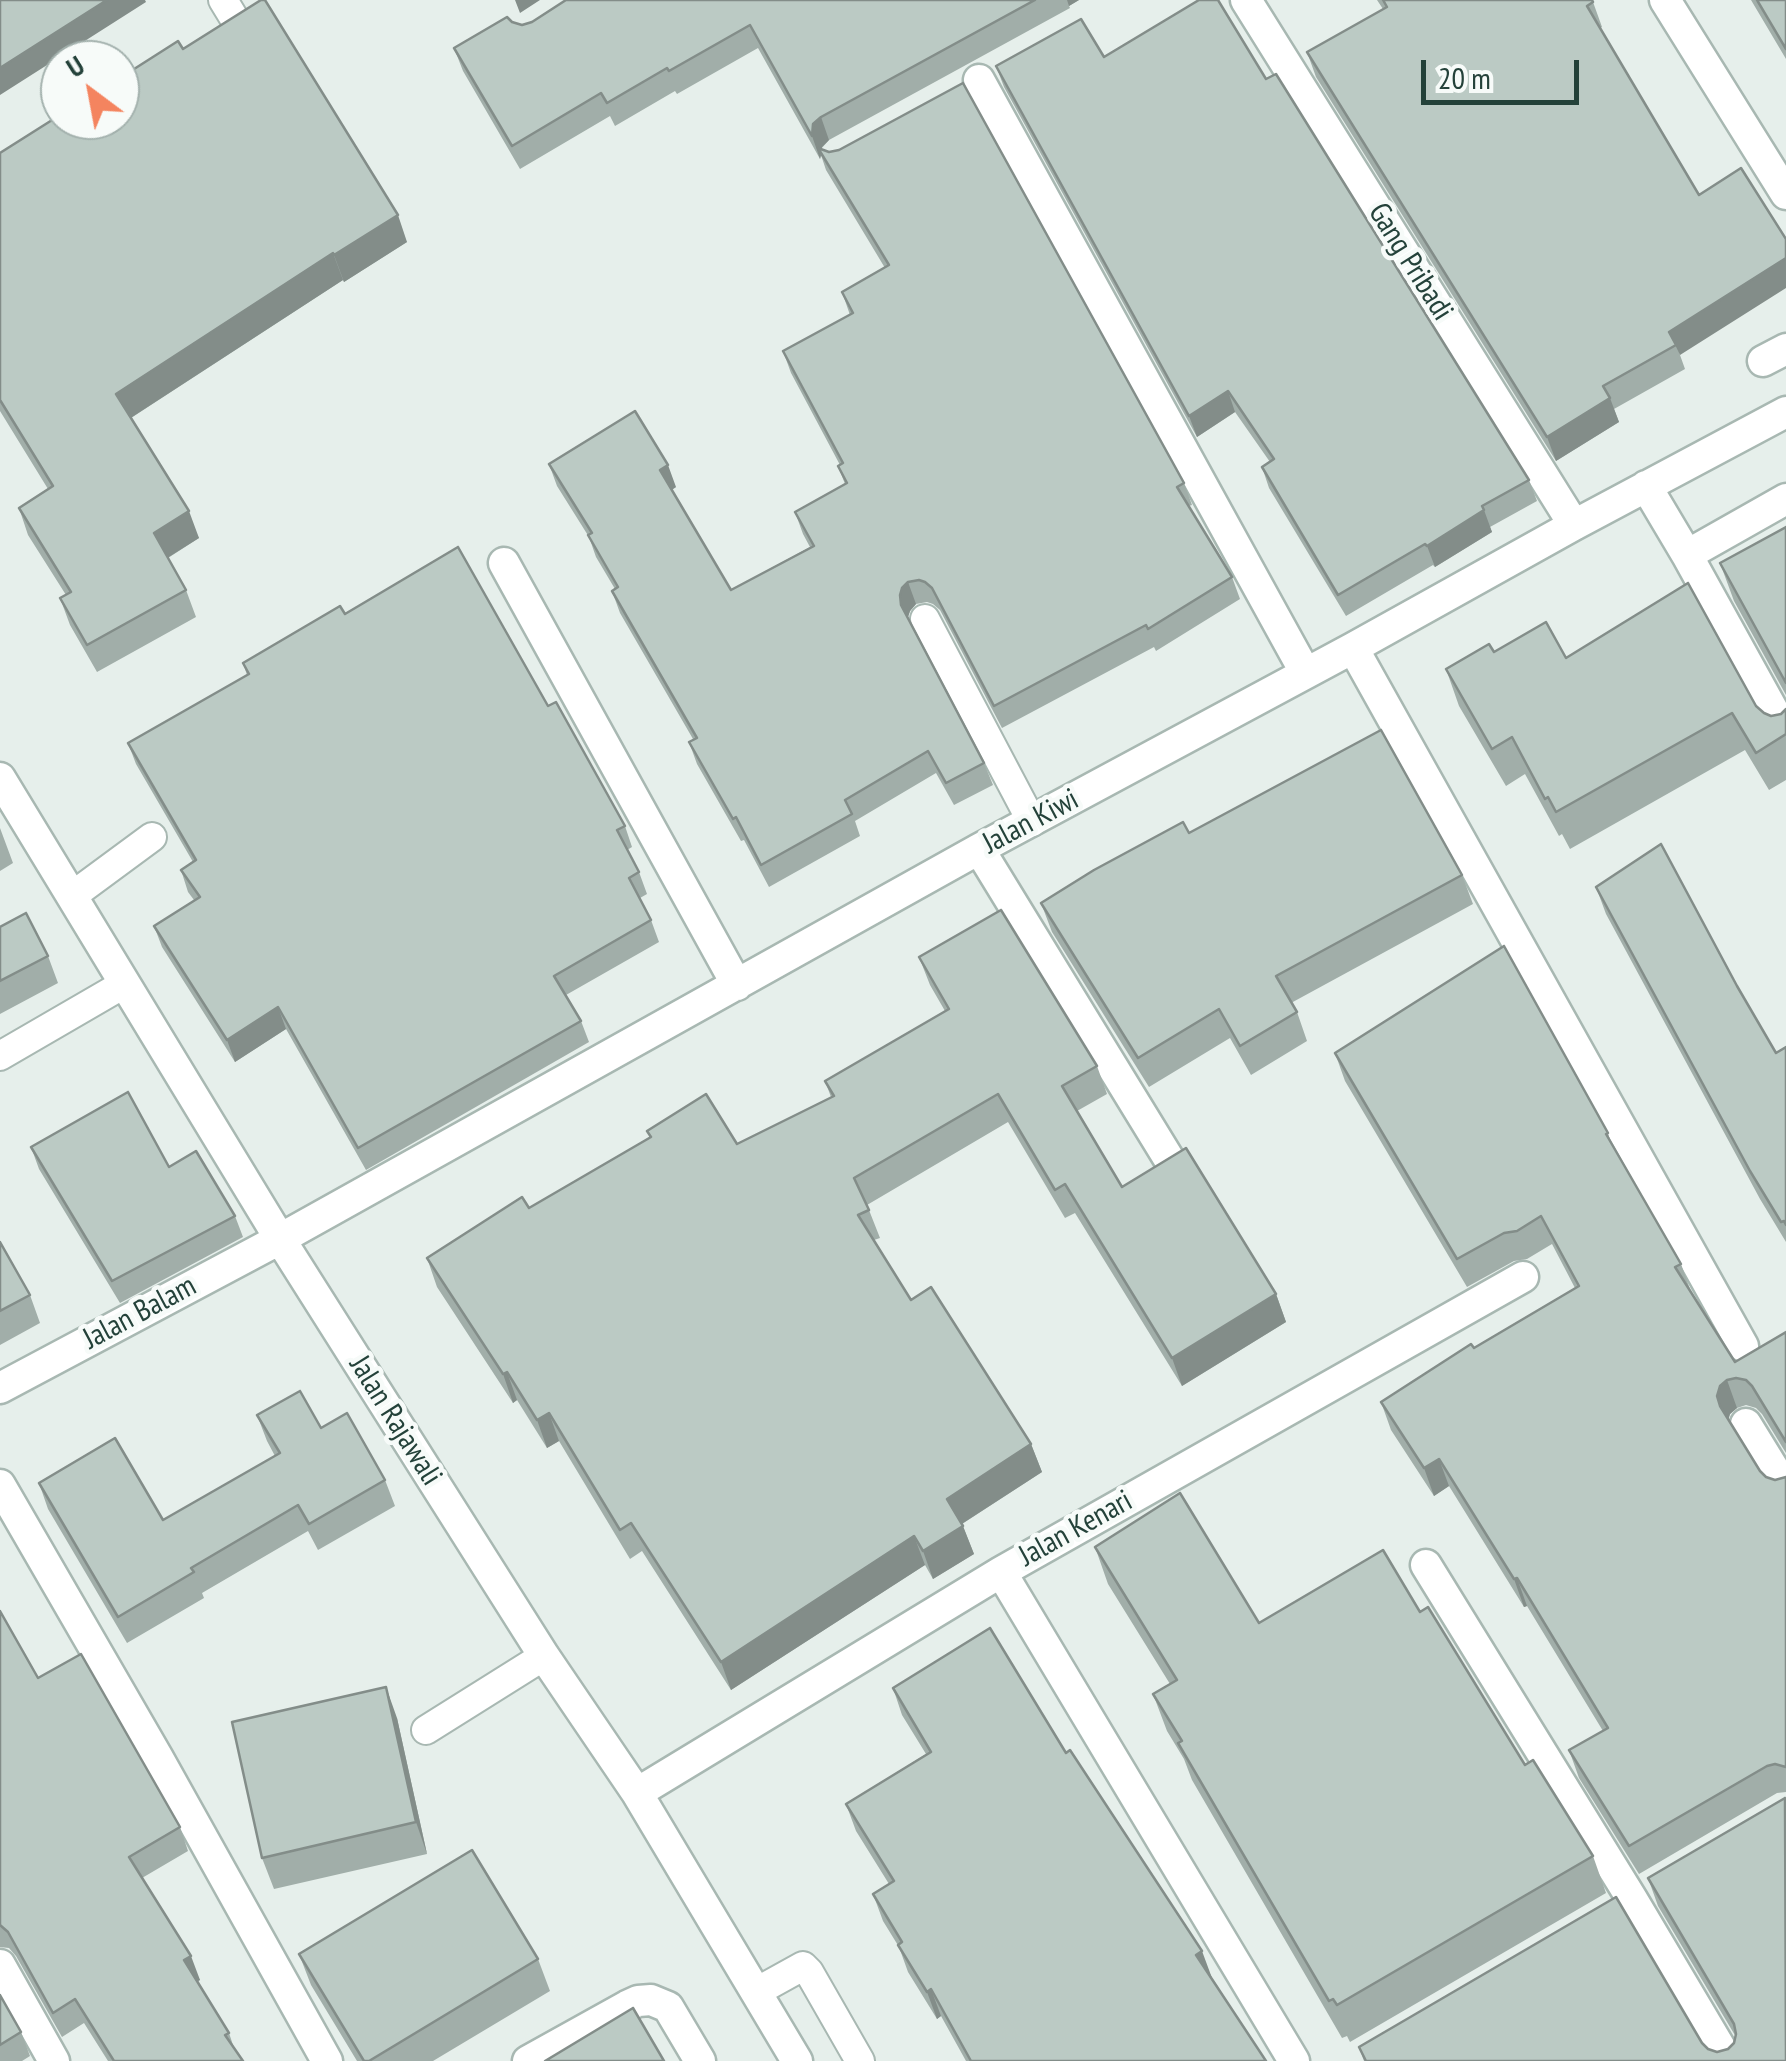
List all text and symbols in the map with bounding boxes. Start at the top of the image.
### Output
north arrow [40,40,140,140]
scale bar [1426,40,1584,102]
text: U [59,46,91,85]
text: 20 m [1438,58,1491,97]
street label: Gang Pribadi [1360,197,1460,327]
street label: Jalan Kiwi [977,782,1085,862]
street label: Jalan Balam [78,1268,202,1358]
street label: Jalan Rajawali [341,1350,449,1492]
street label: Jalan Kenari [1013,1483,1139,1575]

